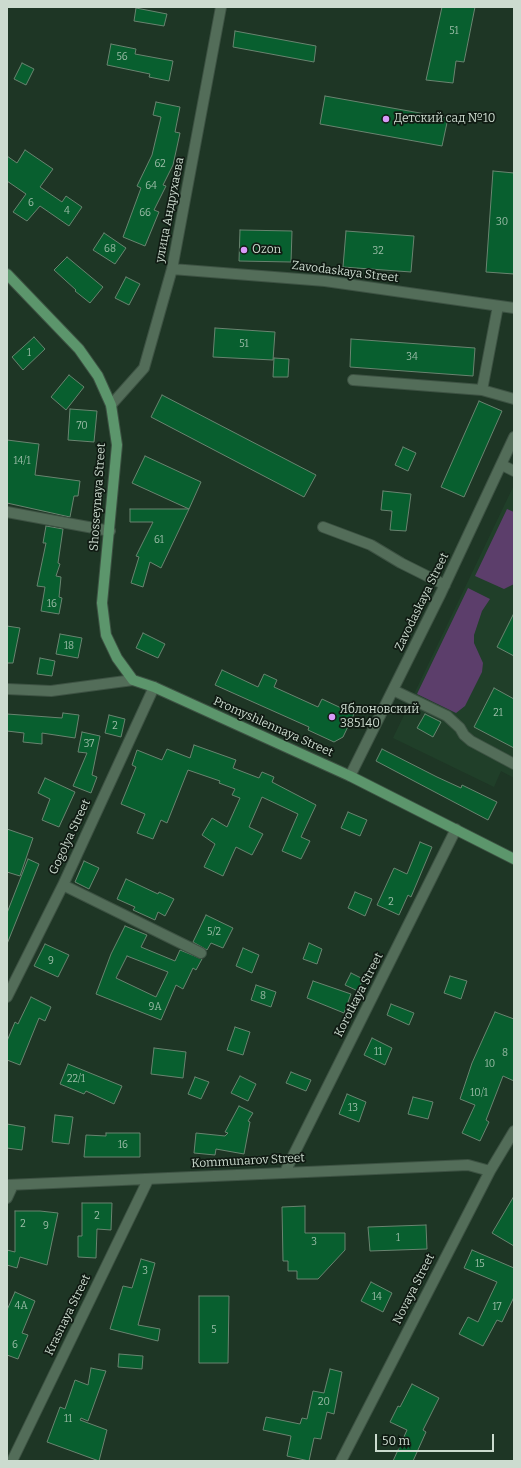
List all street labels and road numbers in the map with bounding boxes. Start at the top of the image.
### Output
street label: улица Андрухаева [153,156,187,264]
street label: Zavodaskaya Street [291,258,399,286]
street label: Shosseynaya Street [87,442,109,552]
street label: Zavodaskaya Street [392,551,452,653]
street label: Promyshlennaya Street [211,694,335,760]
street label: Gogolya Street [46,797,94,877]
street label: Korotkaya Street [332,950,386,1040]
street label: Kommunarov Street [191,1151,305,1171]
street label: Novaya Street [390,1251,438,1327]
street label: Krasnaya Street [42,1272,94,1358]

